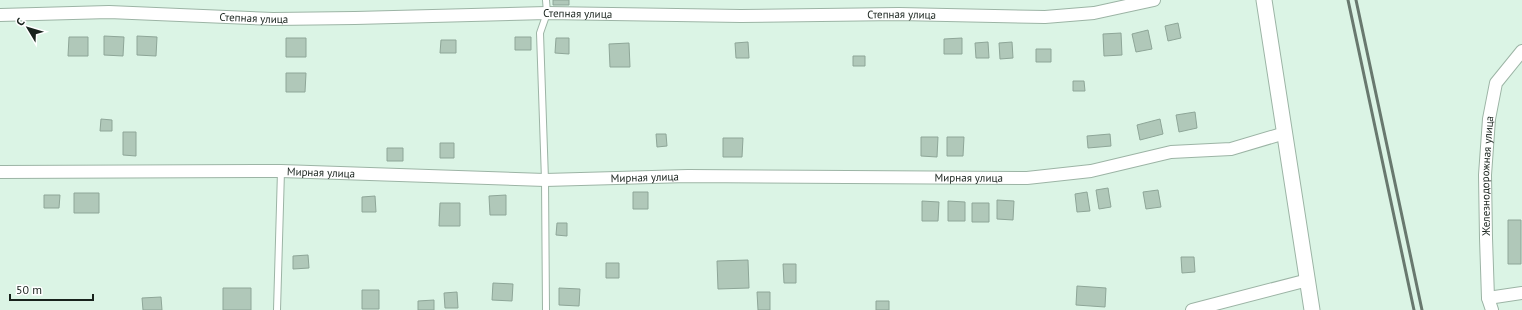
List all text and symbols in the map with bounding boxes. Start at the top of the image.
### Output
street label: Степная улица [543,6,612,21]
street label: Степная улица [867,7,936,22]
north arrow [8,8,48,48]
street label: Степная улица [219,10,288,26]
text: С [13,15,28,29]
street label: Железнодорожная улица [1478,114,1496,237]
street label: Мирная улица [287,164,355,181]
street label: Мирная улица [610,169,679,185]
street label: Мирная улица [935,170,1003,185]
scale bar [10,276,93,302]
text: 50 m [16,282,42,297]

